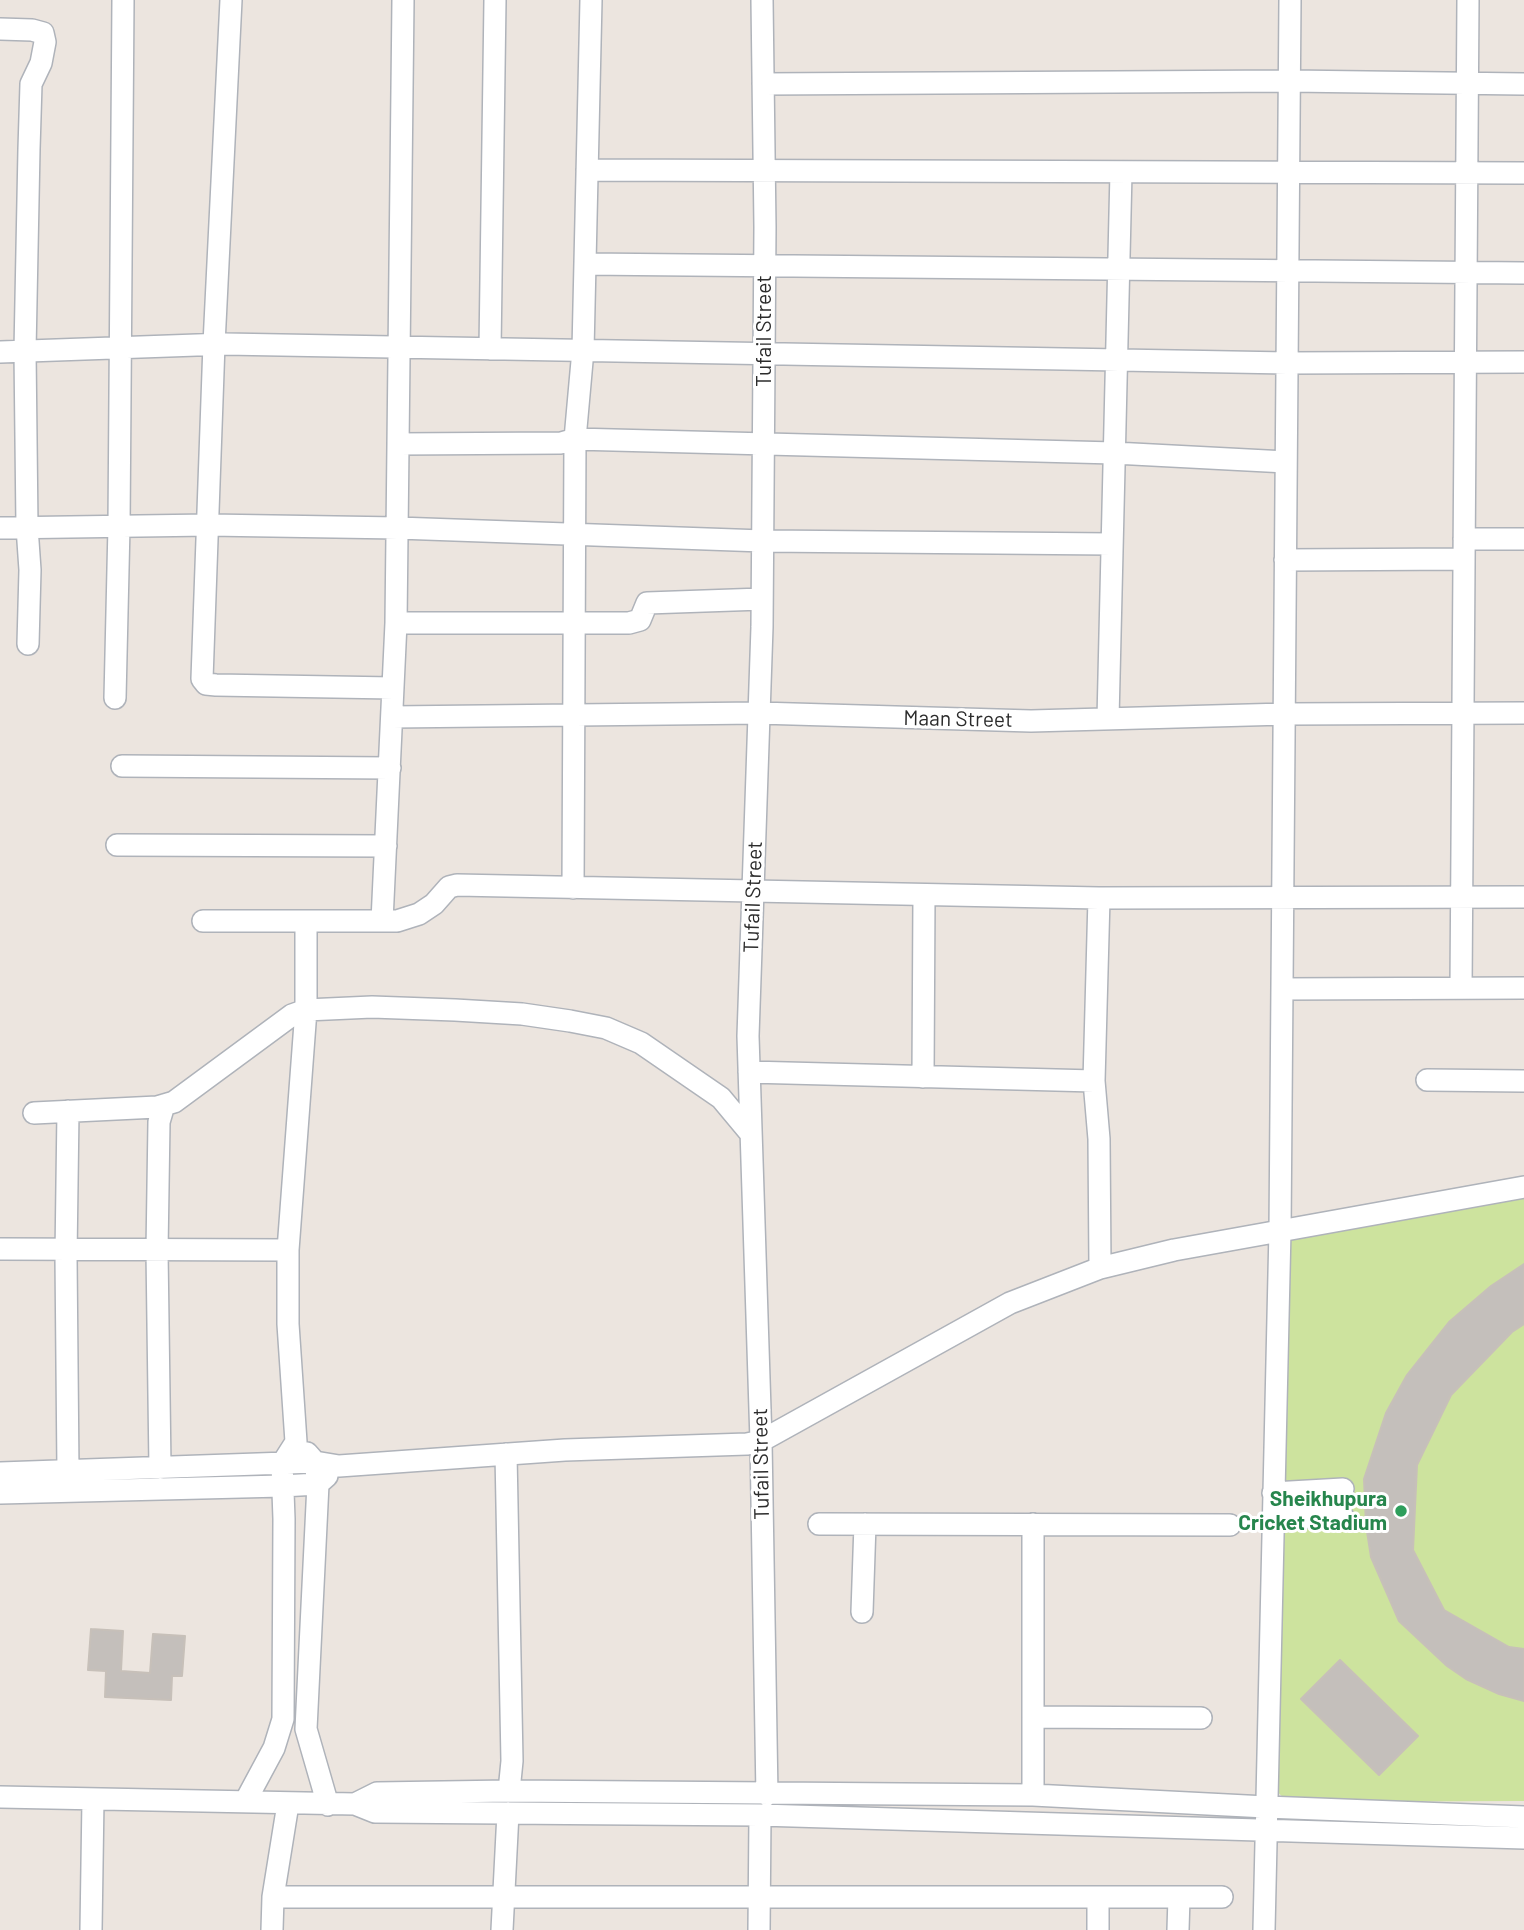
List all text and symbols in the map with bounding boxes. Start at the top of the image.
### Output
street label: Tufail Street [751,275,777,387]
street label: Maan Street [903,705,1013,733]
street label: Tufail Street [738,841,768,953]
street label: Tufail Street [747,1408,775,1520]
place label: Sheikhupura Cricket Stadium [1238,1486,1387,1536]
marker: Sheikhupura Cricket Stadium [1393,1503,1409,1519]

